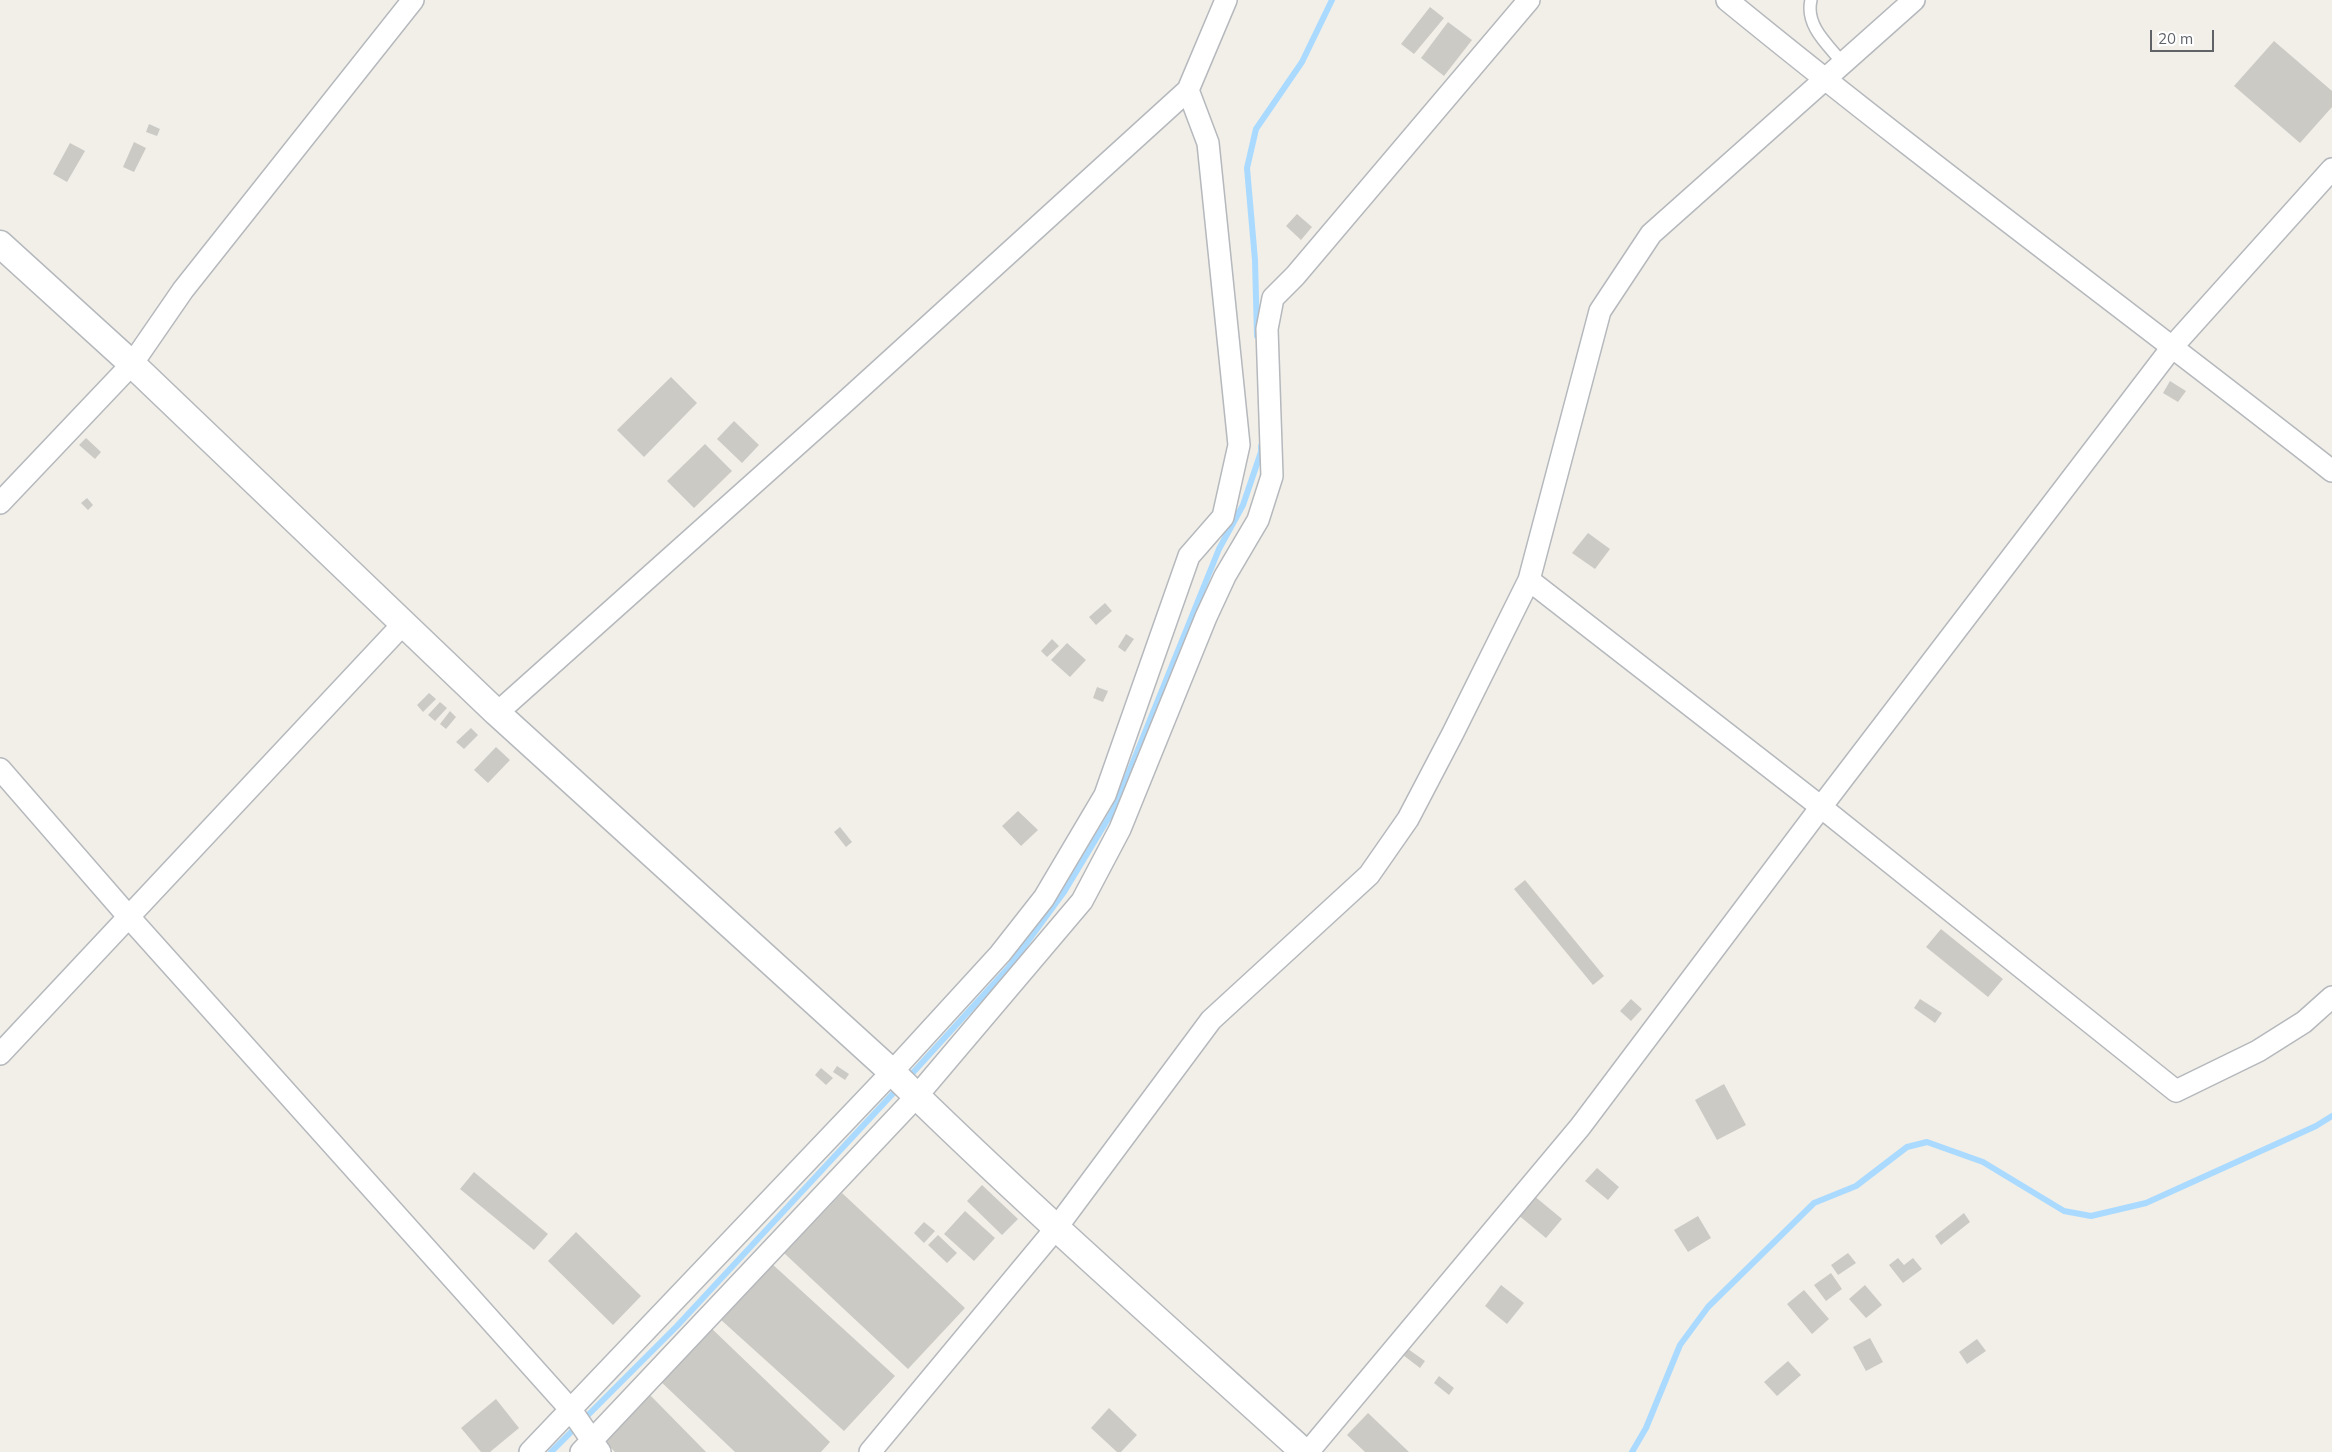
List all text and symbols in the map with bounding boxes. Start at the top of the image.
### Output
scale bar [2152,20,2216,52]
text: 20 m [2158,29,2193,48]

